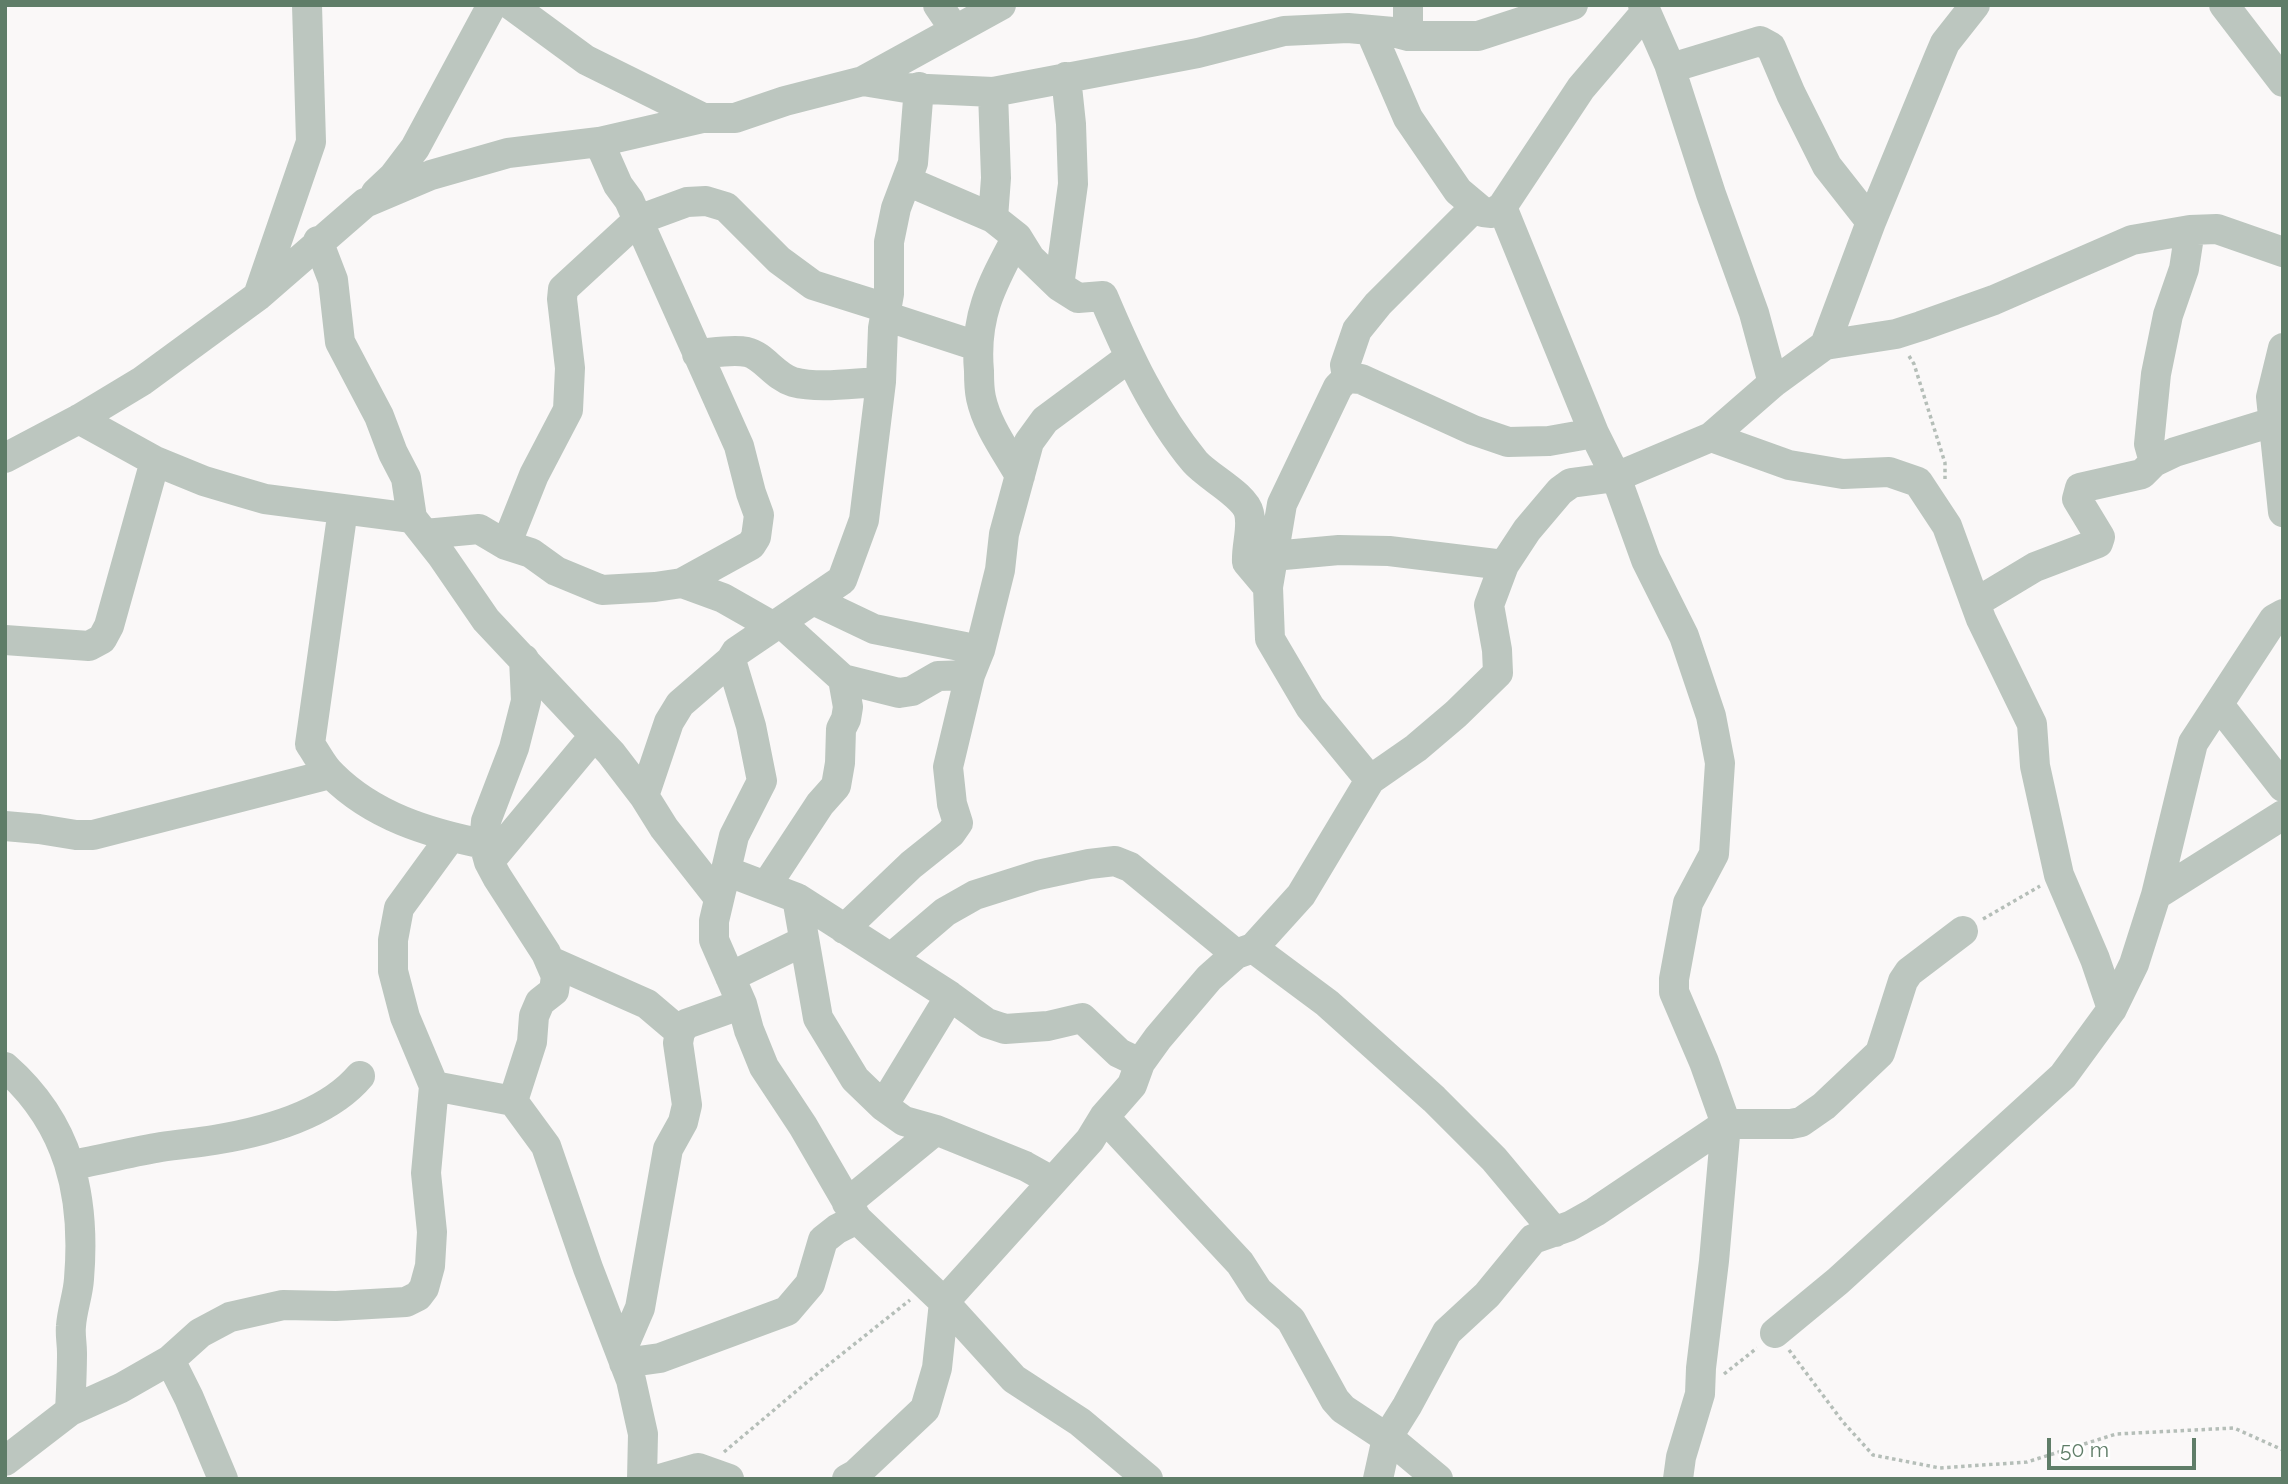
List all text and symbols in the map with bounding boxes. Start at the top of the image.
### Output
scale bar [2050,1424,2199,1468]
text: 50 m [2060,1437,2109,1462]

